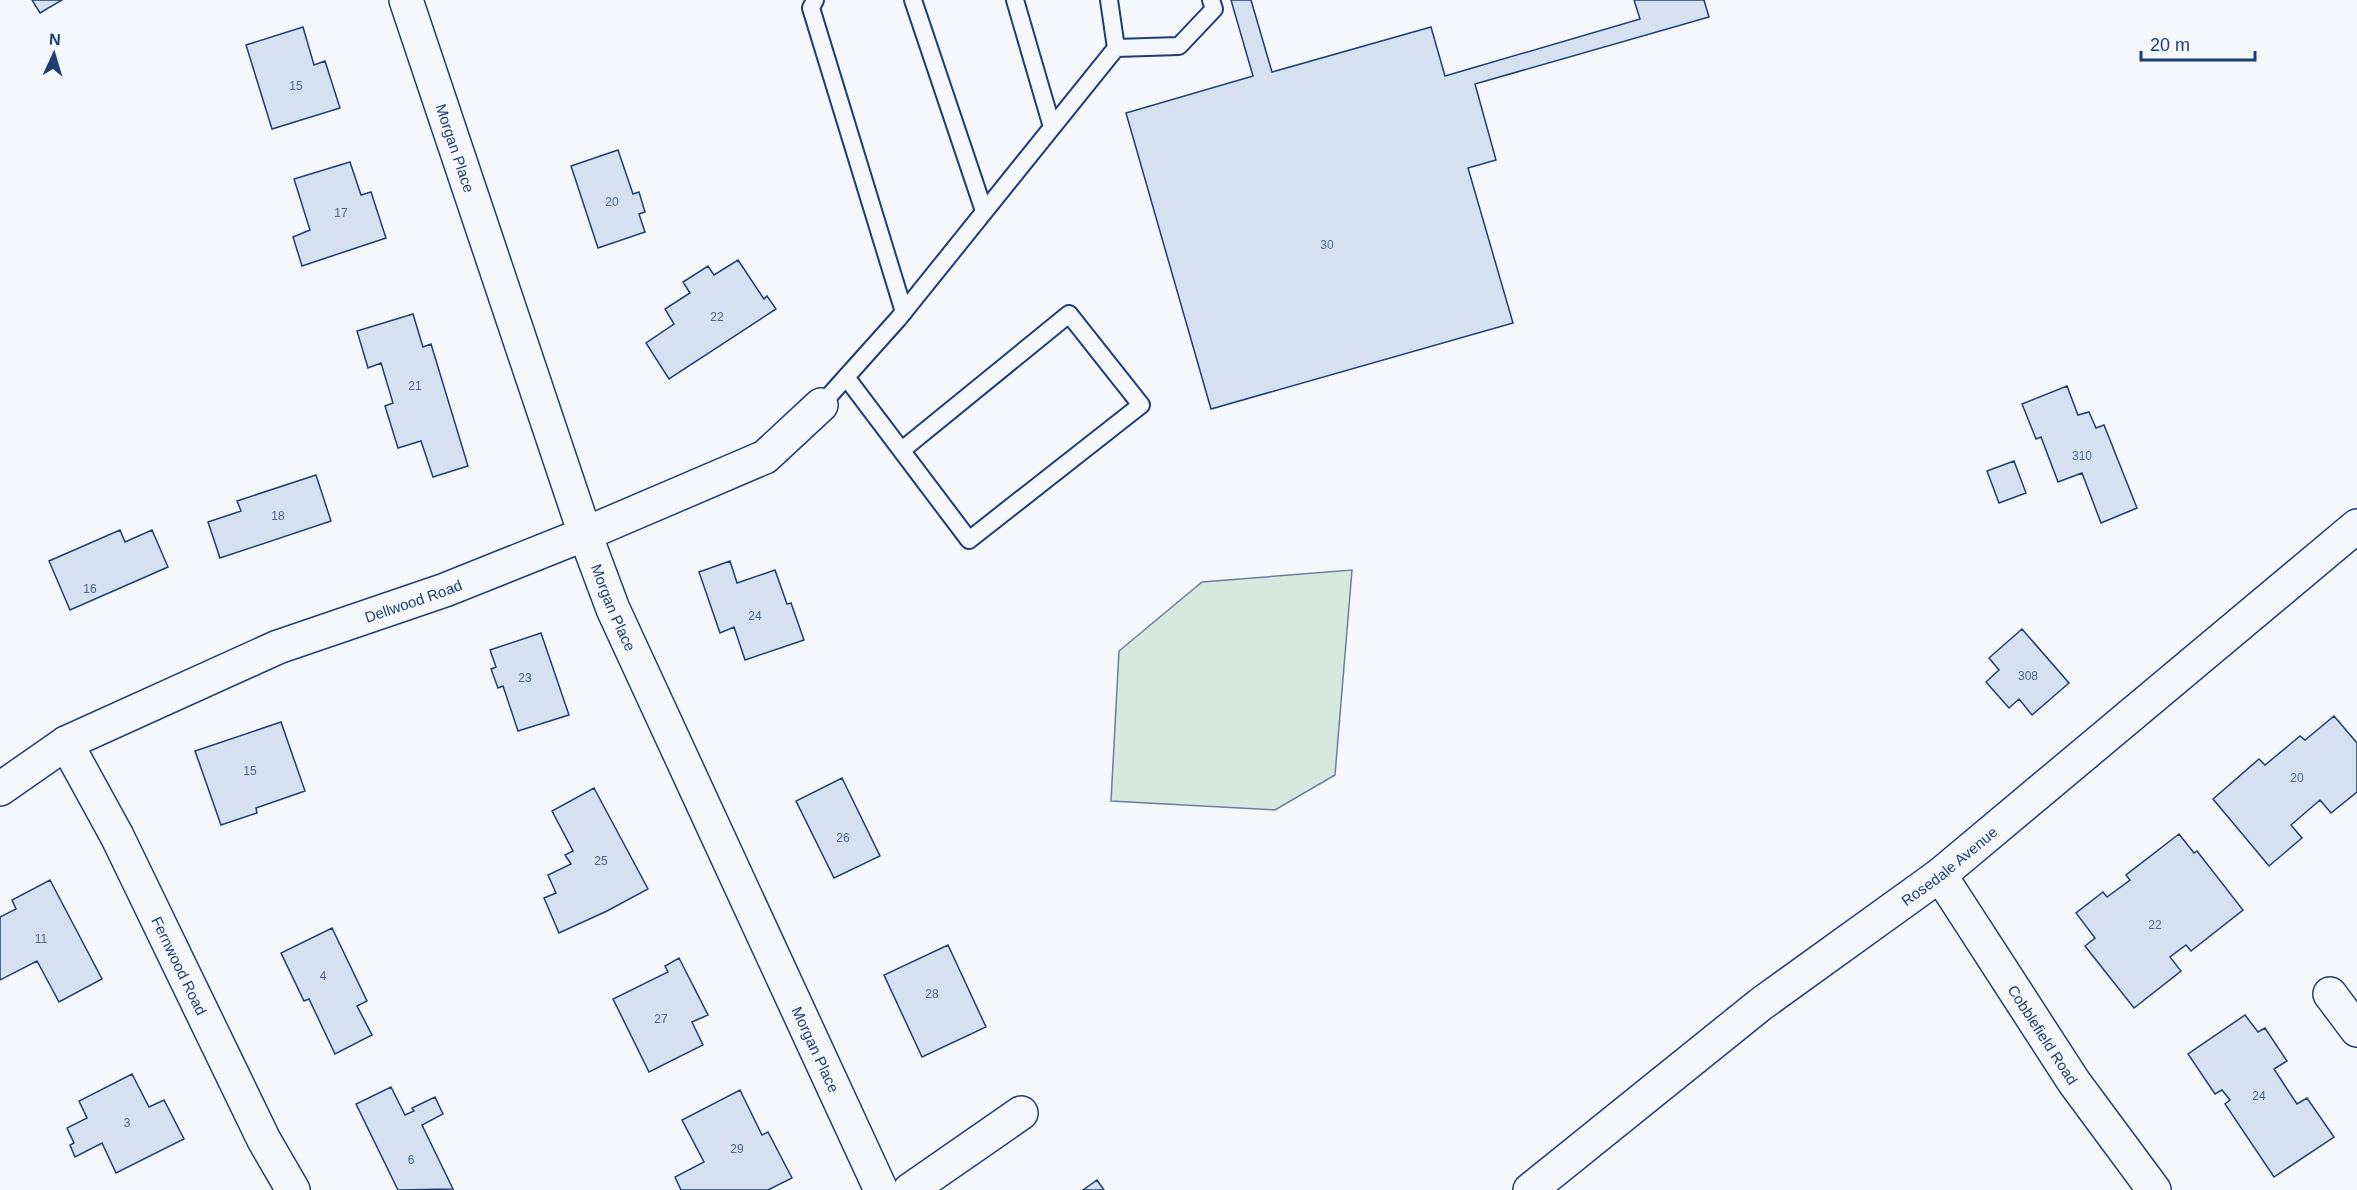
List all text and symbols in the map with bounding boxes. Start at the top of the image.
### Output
north arrow [24,24,84,84]
scale bar [2141,24,2255,62]
text: N [49,31,61,48]
text: 20 m [2150,35,2190,55]
house number: 15 [289,79,303,93]
street label: Morgan Place [433,101,478,195]
house number: 20 [605,195,619,209]
house number: 17 [334,206,348,220]
house number: 30 [1320,238,1334,252]
house number: 22 [710,310,724,324]
house number: 21 [408,379,422,393]
house number: 310 [2072,449,2092,463]
house number: 18 [271,509,285,523]
street label: Morgan Place [588,561,640,653]
street label: Dellwood Road [362,576,464,625]
house number: 16 [83,582,97,596]
house number: 24 [748,609,762,623]
house number: 308 [2018,669,2038,683]
house number: 23 [518,671,532,685]
house number: 15 [243,764,257,778]
house number: 20 [2290,771,2304,785]
street label: Rosedale Avenue [1898,823,2000,909]
house number: 26 [836,831,850,845]
house number: 25 [594,854,608,868]
street label: Fernwood Road [149,914,211,1017]
house number: 22 [2148,918,2162,932]
house number: 11 [35,932,48,946]
house number: 4 [320,969,327,983]
street label: Cobblefield Road [2005,982,2082,1087]
house number: 28 [925,987,939,1001]
street label: Morgan Place [789,1004,843,1095]
house number: 27 [654,1012,668,1026]
house number: 24 [2252,1089,2266,1103]
house number: 3 [124,1116,131,1130]
house number: 29 [730,1142,744,1156]
house number: 6 [408,1153,415,1167]

